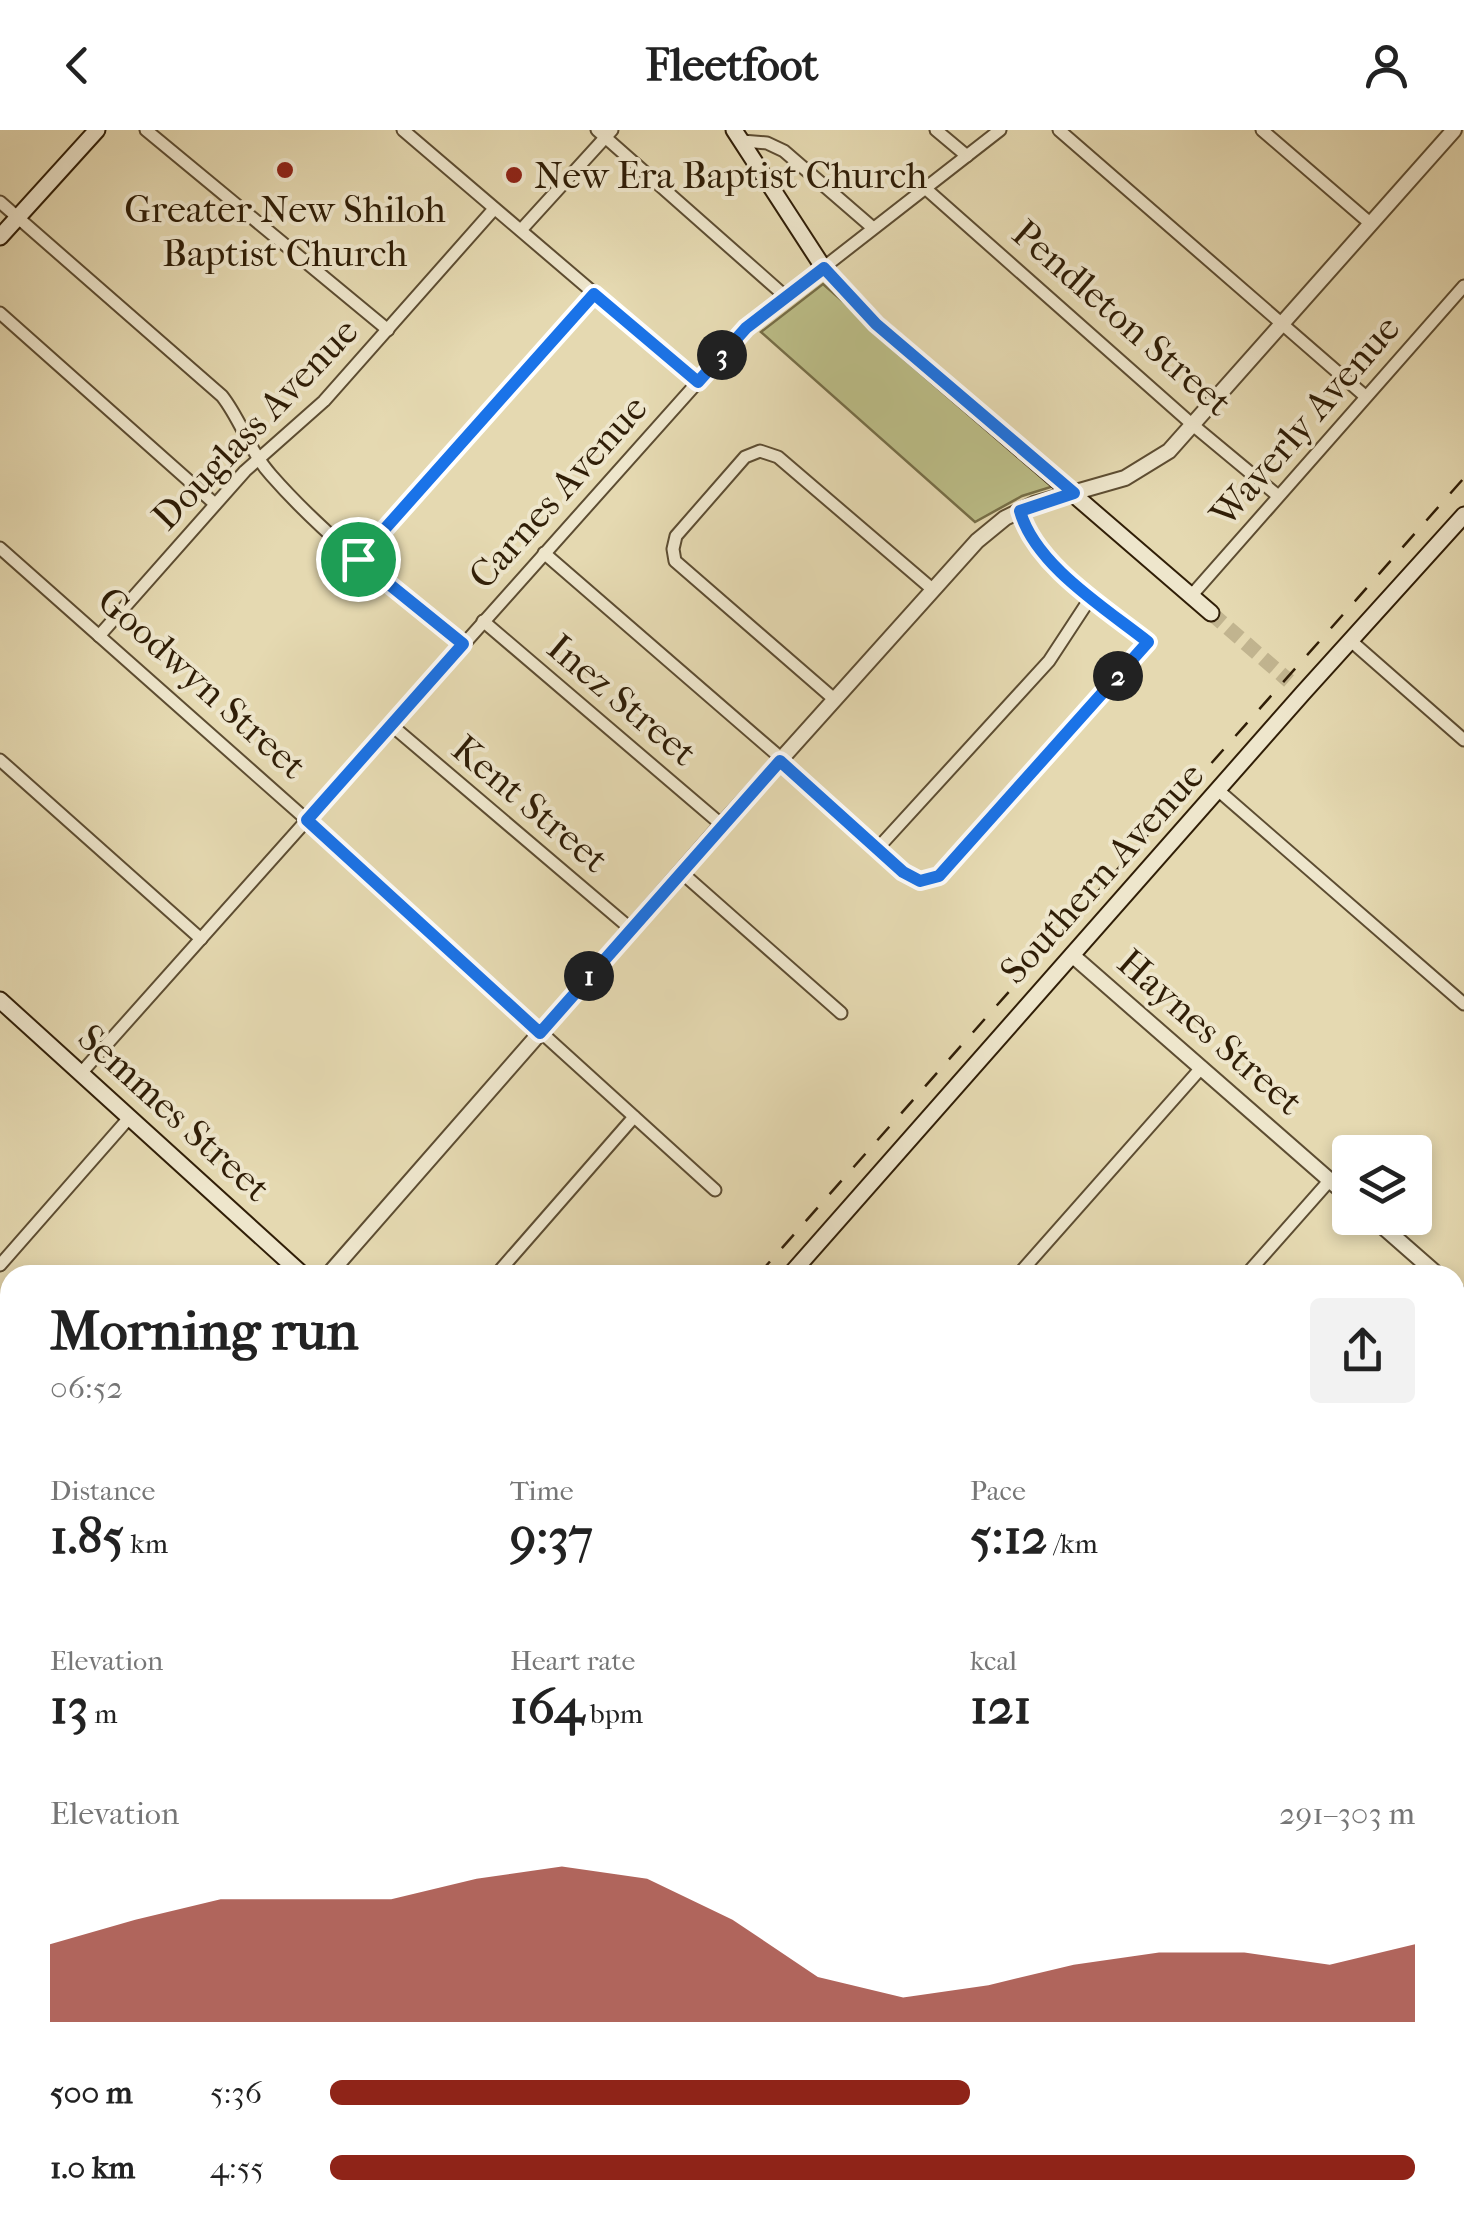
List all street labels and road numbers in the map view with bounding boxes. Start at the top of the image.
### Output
street label: Pendleton Street [1003,211,1241,426]
street label: Waverly Avenue [1200,306,1409,537]
street label: Douglass Avenue [143,309,367,539]
street label: Carnes Avenue [459,386,657,598]
street label: Goodwyn Street [89,578,316,789]
street label: Inez Street [538,625,706,776]
street label: Kent Street [443,726,617,882]
street label: Southern Avenue [991,753,1213,993]
street label: Haynes Street [1108,939,1312,1125]
street label: Semmes Street [69,1015,280,1211]

